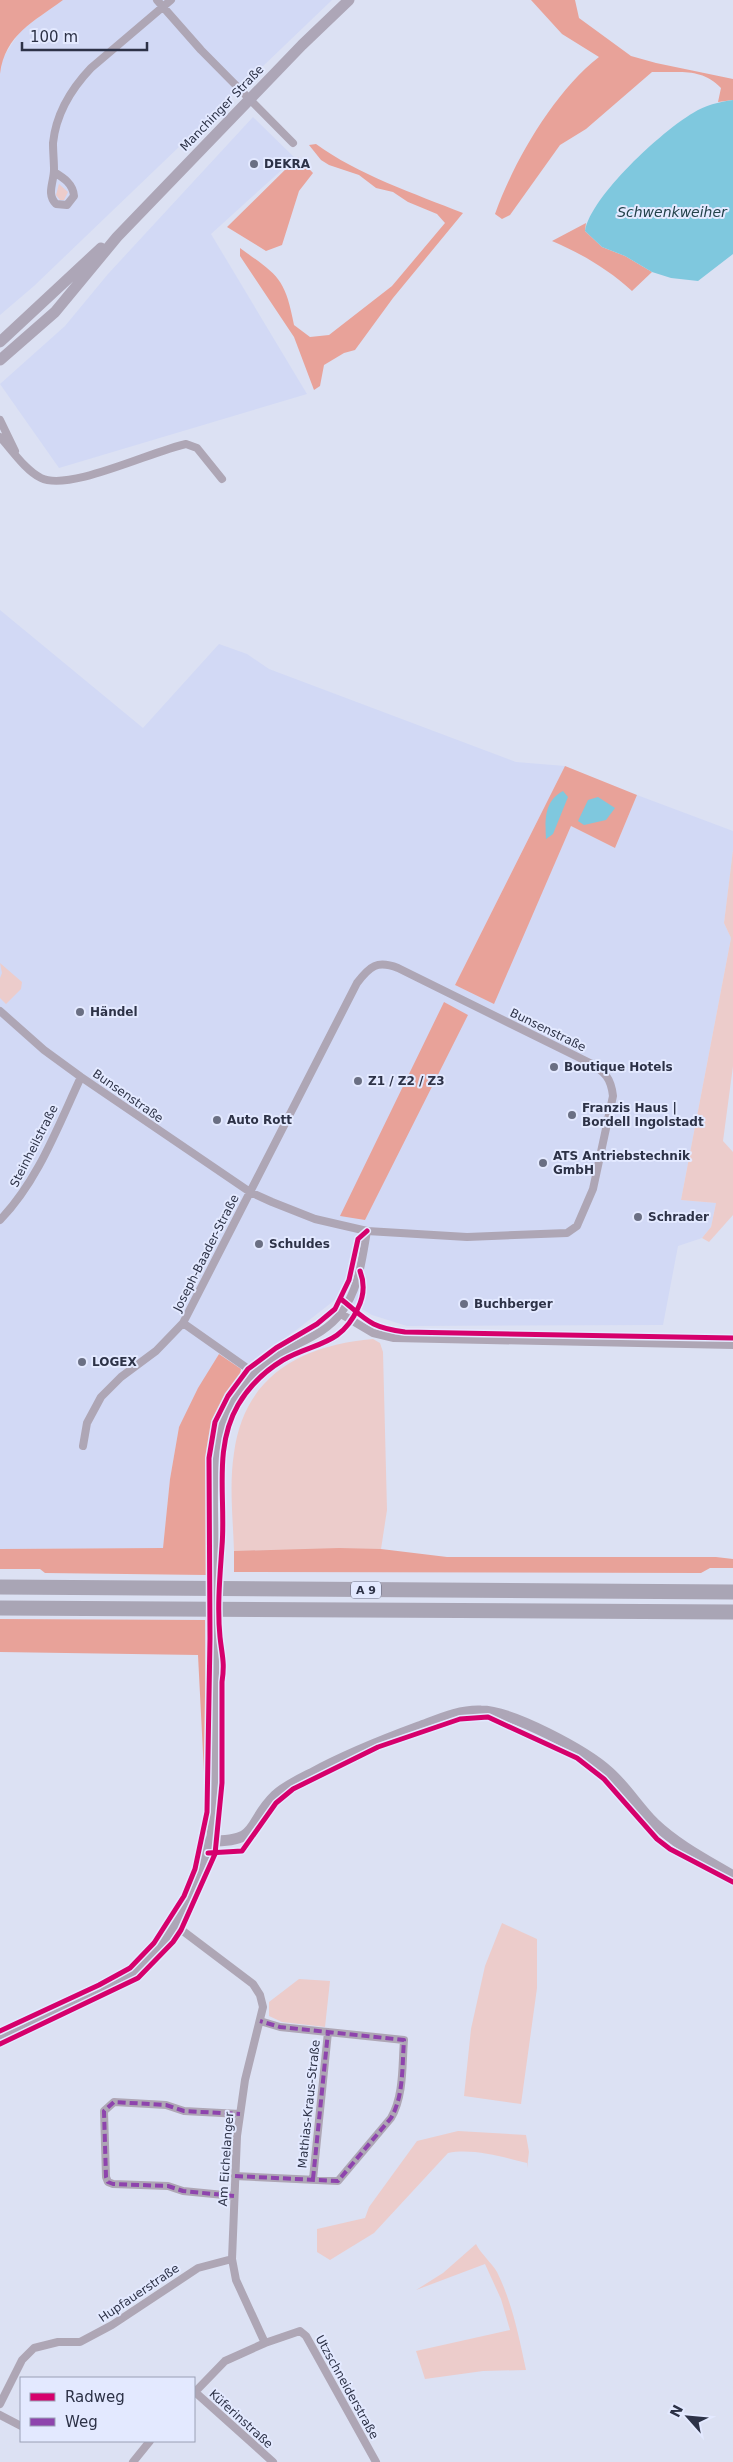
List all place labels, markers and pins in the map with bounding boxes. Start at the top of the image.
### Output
place label: DEKRA [264,157,311,171]
marker: DEKRA [248,158,260,170]
place label: Händel [90,1005,138,1019]
marker: Händel [74,1006,86,1018]
place label: Boutique Hotels [564,1060,673,1074]
marker: Boutique Hotels [548,1061,560,1073]
place label: Z1 / Z2 / Z3 [368,1074,445,1088]
marker: Z1 / Z2 / Z3 [352,1075,364,1087]
place label: Franzis Haus | Bordell Ingolstadt [582,1101,704,1129]
marker: Franzis Haus | Bordell Ingolstadt [566,1109,578,1121]
place label: Auto Rott [227,1113,292,1127]
marker: Auto Rott [211,1114,223,1126]
place label: ATS Antriebstechnik GmbH [553,1149,691,1177]
marker: ATS Antriebstechnik GmbH [537,1157,549,1169]
place label: Schrader [648,1210,709,1224]
marker: Schrader [632,1211,644,1223]
place label: Schuldes [269,1237,330,1251]
marker: Schuldes [253,1238,265,1250]
place label: Buchberger [474,1297,553,1311]
marker: Buchberger [458,1298,470,1310]
place label: LOGEX [92,1355,137,1369]
marker: LOGEX [76,1356,88,1368]

